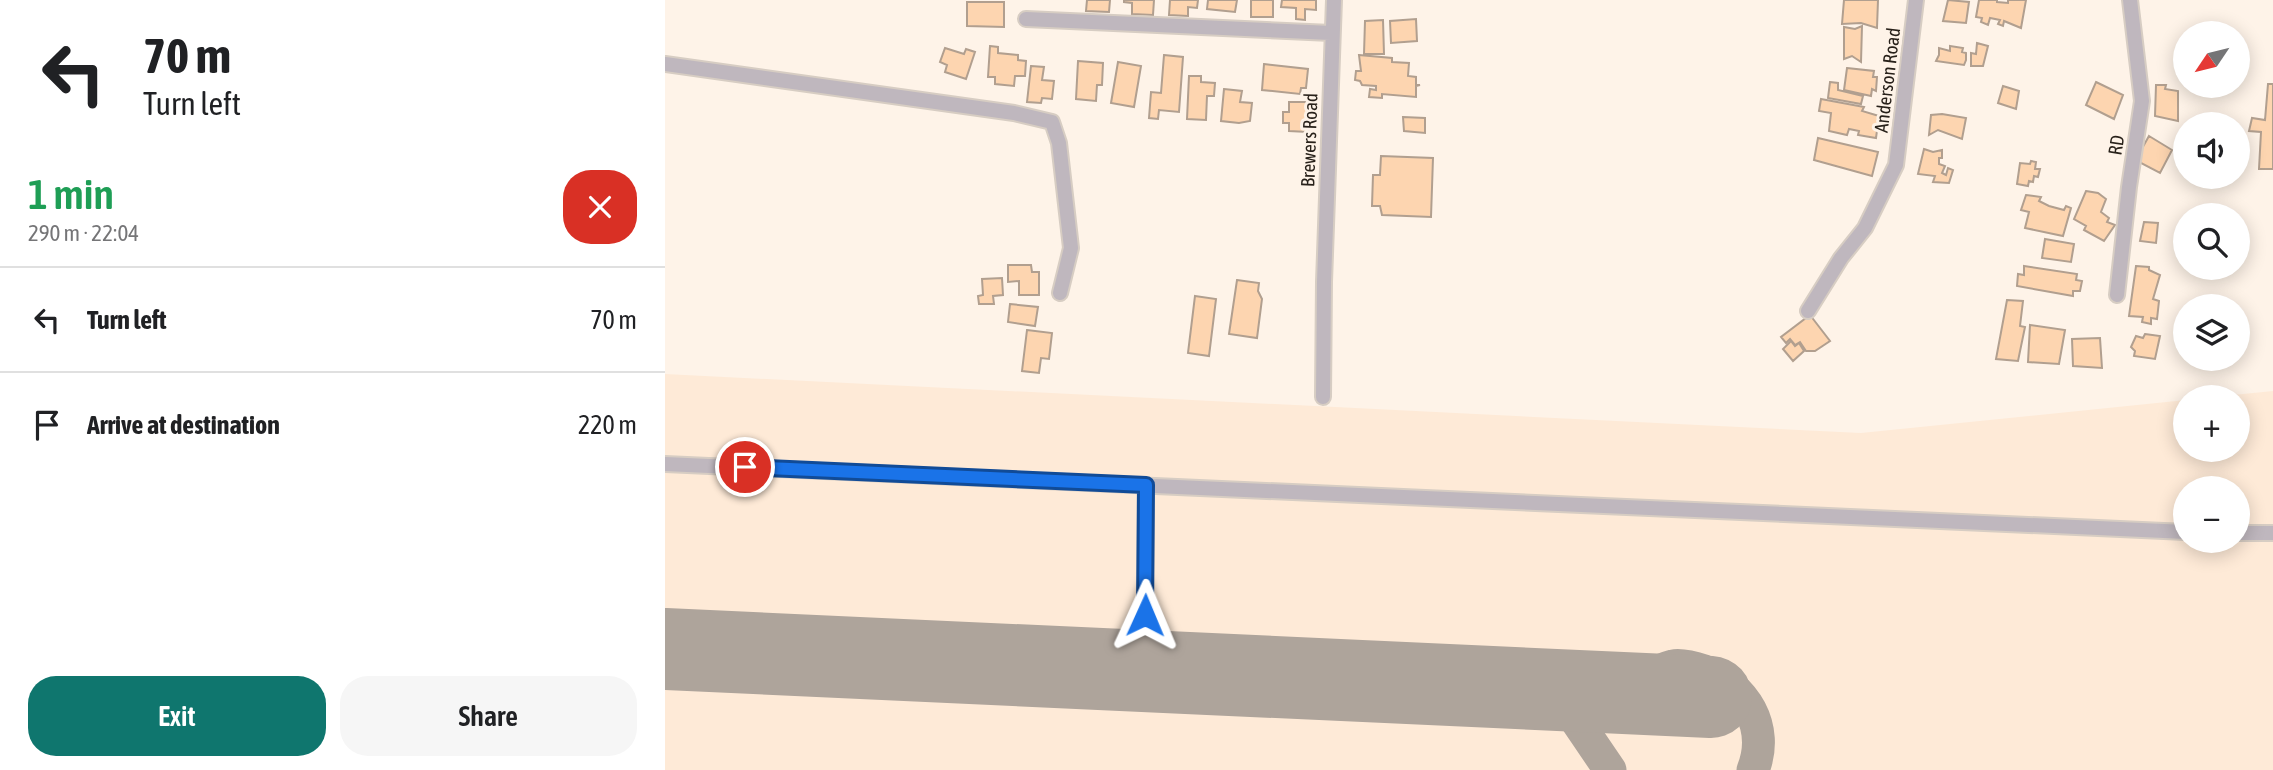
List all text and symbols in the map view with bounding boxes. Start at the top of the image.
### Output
north arrow [2173,21,2251,98]
map controls [2173,21,2250,553]
street label: Anderson Road [1870,26,1904,134]
text: 70 m [143,27,231,83]
icon: left [28,28,119,119]
text: Turn left [143,85,241,122]
street label: Brewers Road [1296,93,1322,187]
button: sound [2173,112,2250,189]
street label: RD [2104,133,2128,157]
text: 1 min [28,170,114,218]
button: close [563,170,637,244]
button: search [2173,203,2250,280]
text: 290 m · 22:04 [28,220,139,246]
button: layers [2173,294,2250,371]
icon: left [28,301,66,339]
text: Turn left [87,305,167,335]
text: 70 m [590,305,637,335]
button: + [2173,385,2250,462]
icon: arrive [28,406,66,444]
text: Arrive at destination [87,410,280,440]
text: 220 m [578,410,637,440]
pin [715,437,775,497]
icon: arrive [726,448,764,486]
button: − [2173,476,2250,553]
position arrow [1108,578,1182,652]
button: Exit [28,676,326,756]
button: Share [340,676,637,756]

